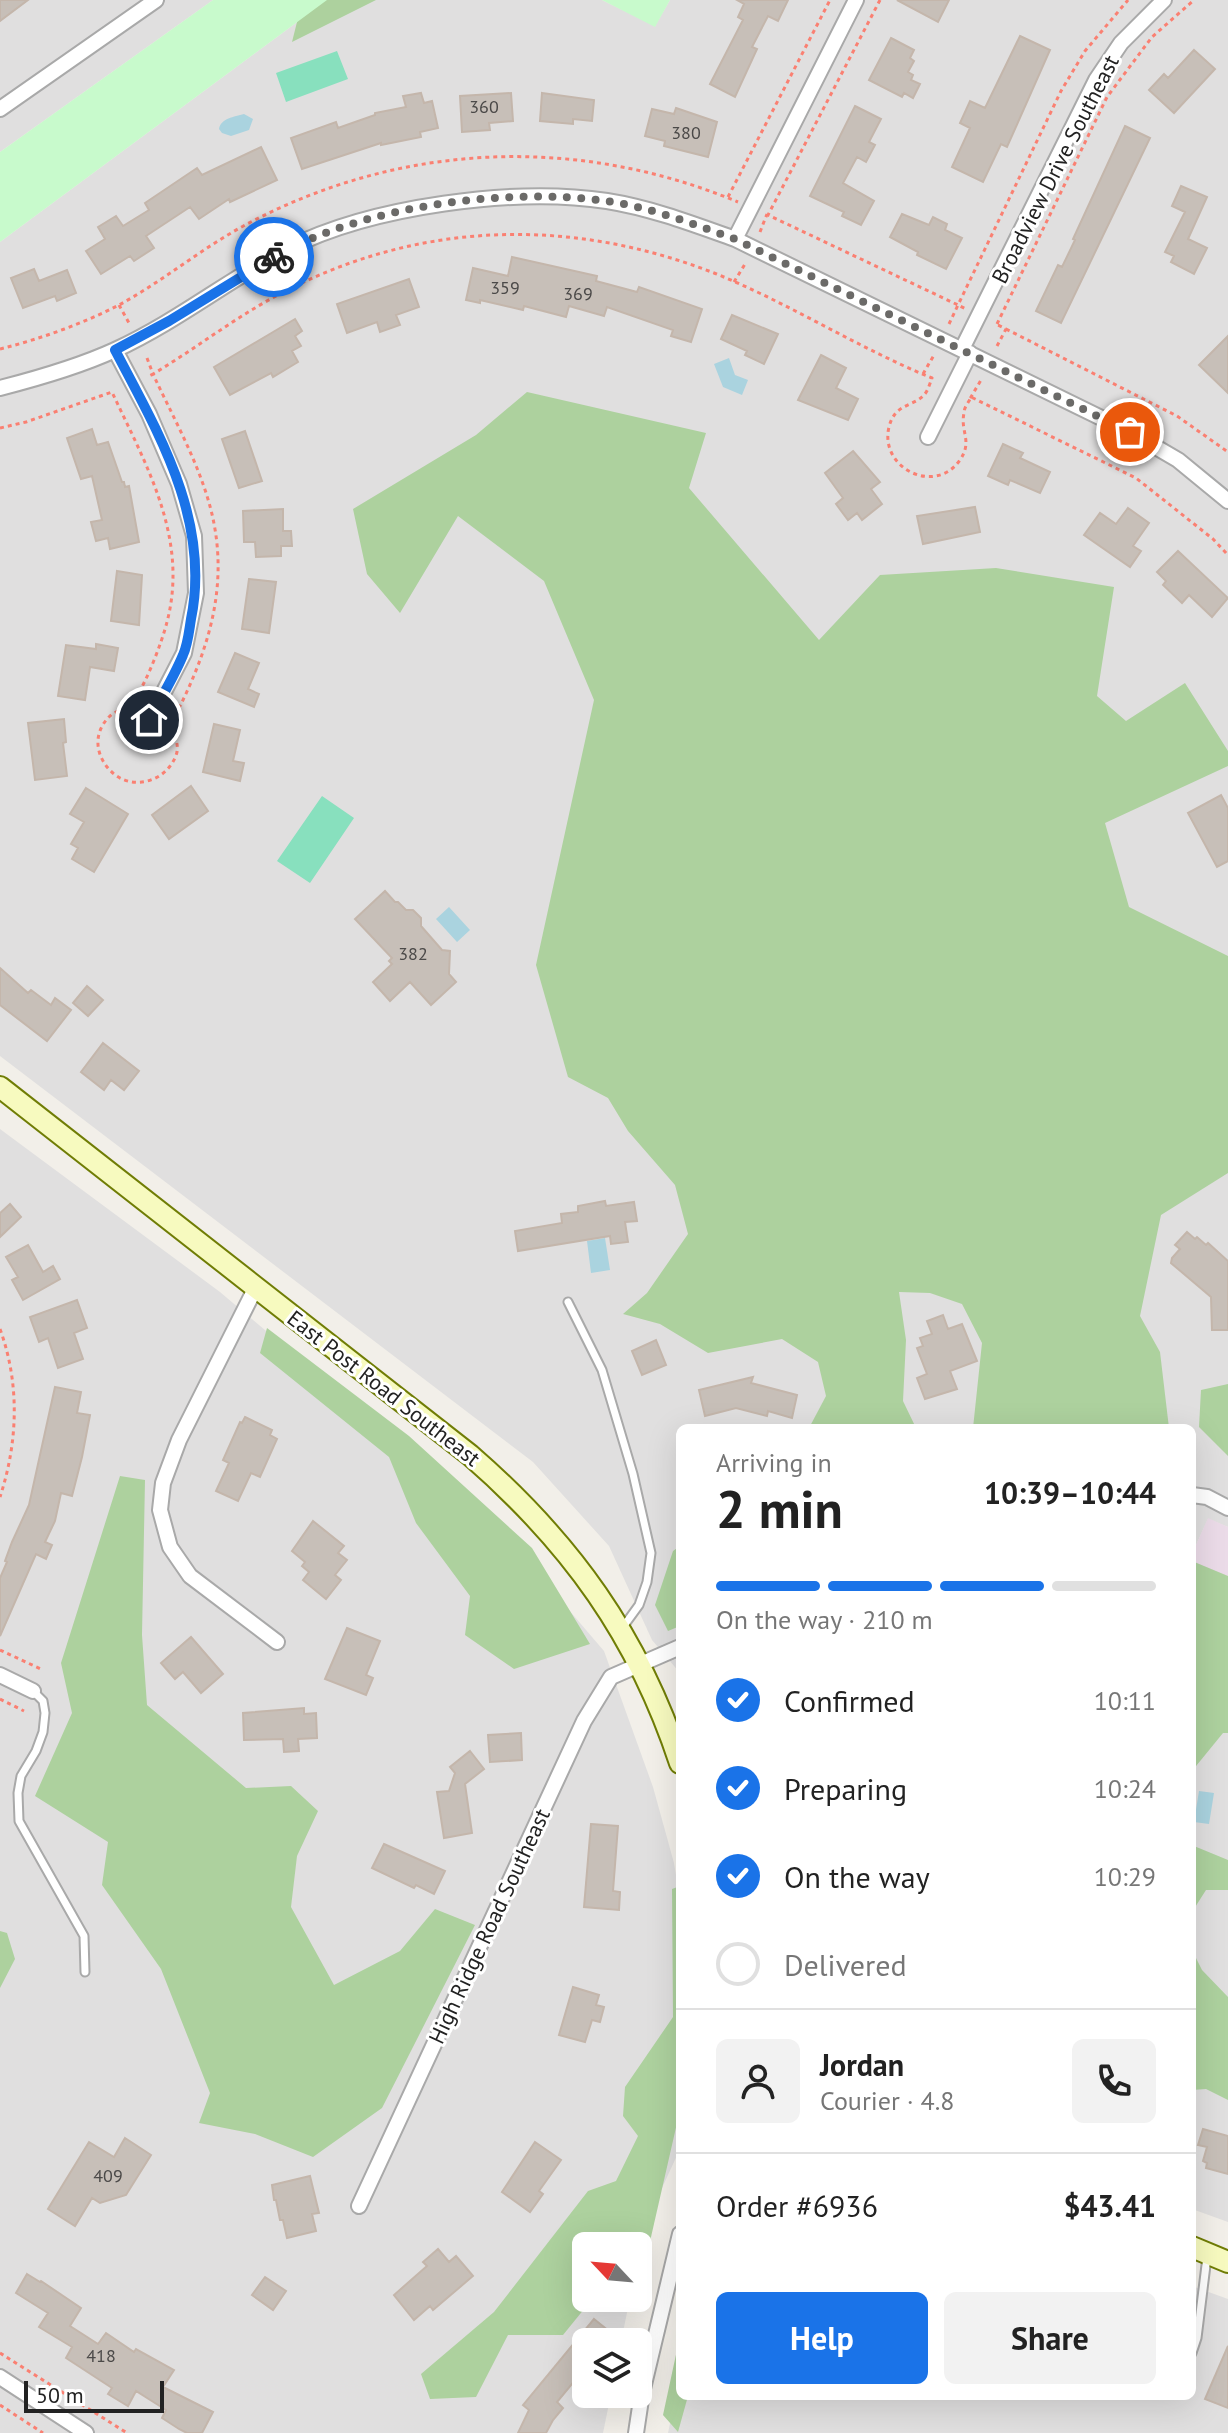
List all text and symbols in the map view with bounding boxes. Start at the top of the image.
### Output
street label: Broadview Drive Southeast [985,50,1125,288]
house number: 360 [469,95,499,118]
house number: 380 [671,121,701,144]
courier [234,217,314,297]
icon: bike [252,235,296,279]
house number: 359 [490,276,520,299]
house number: 369 [563,282,593,305]
pin [1096,398,1164,466]
icon: bag [1108,410,1152,454]
pin [115,686,183,754]
icon: home [127,698,171,742]
house number: 382 [398,942,428,965]
street label: East Post Road Southeast [282,1304,487,1472]
text: Arriving in [716,1446,832,1479]
text: 10:39–10:44 [984,1473,1156,1512]
text: 2 min [716,1475,843,1542]
text: On the way · 210 m [716,1603,933,1636]
icon: check [716,1678,760,1722]
text: Confirmed [784,1681,915,1720]
text: 10:11 [1094,1684,1156,1717]
icon: check [716,1766,760,1810]
text: Preparing [784,1769,907,1808]
text: 10:24 [1094,1772,1156,1805]
street label: High Ridge Road Southeast [422,1804,556,2048]
icon: check [716,1854,760,1898]
text: On the way [784,1857,930,1896]
text: 10:29 [1094,1860,1156,1893]
text: Delivered [784,1945,907,1984]
button: person [716,2039,800,2123]
button: phone [1072,2039,1156,2123]
text: Jordan [820,2045,904,2084]
text: Courier · 4.8 [820,2084,954,2117]
house number: 409 [93,2164,123,2187]
text: Order #6936 [716,2186,878,2225]
text: $43.41 [1064,2186,1156,2225]
north arrow [572,2232,652,2312]
map controls [572,2232,652,2408]
button: Help [716,2292,928,2384]
button: Share [944,2292,1156,2384]
button: layers [572,2328,652,2408]
house number: 418 [86,2344,116,2367]
scale bar [24,2377,164,2413]
text: 50 m [36,2381,84,2409]

